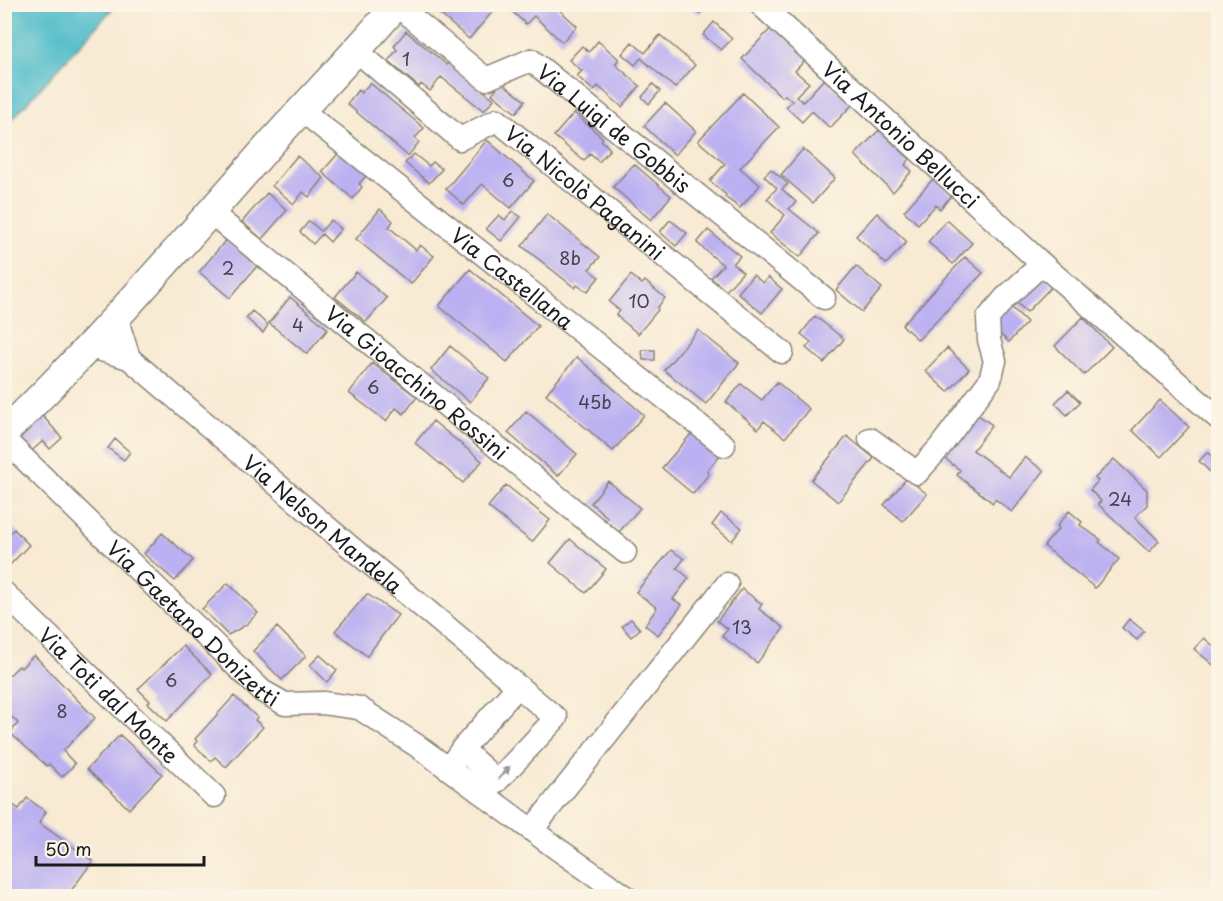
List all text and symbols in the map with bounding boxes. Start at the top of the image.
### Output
house number: 1 [402,45,410,72]
street label: Via Antonio Bellucci [815,53,987,215]
street label: Via Luigi de Gobbis [530,55,698,200]
street label: Via Nicolò Paganini [498,117,672,267]
house number: 6 [502,166,514,193]
street label: Via Castellana [444,219,582,337]
house number: 8b [559,244,581,271]
house number: 2 [222,254,234,281]
house number: 10 [628,287,650,314]
street label: Via Gioacchino Rossini [319,297,516,467]
house number: 4 [292,311,304,338]
house number: 6 [367,373,379,400]
house number: 45b [578,388,612,415]
street label: Via Nelson Mandela [236,446,410,600]
house number: 24 [1108,485,1132,512]
street label: Via Gaetano Donizetti [100,532,285,714]
house number: 13 [732,613,752,640]
street label: Via Toti dal Monte [32,619,186,770]
house number: 6 [165,666,177,693]
house number: 8 [56,697,68,724]
one-way arrow [497,766,511,781]
scale bar [36,829,204,867]
text: 50 m [45,835,92,862]

